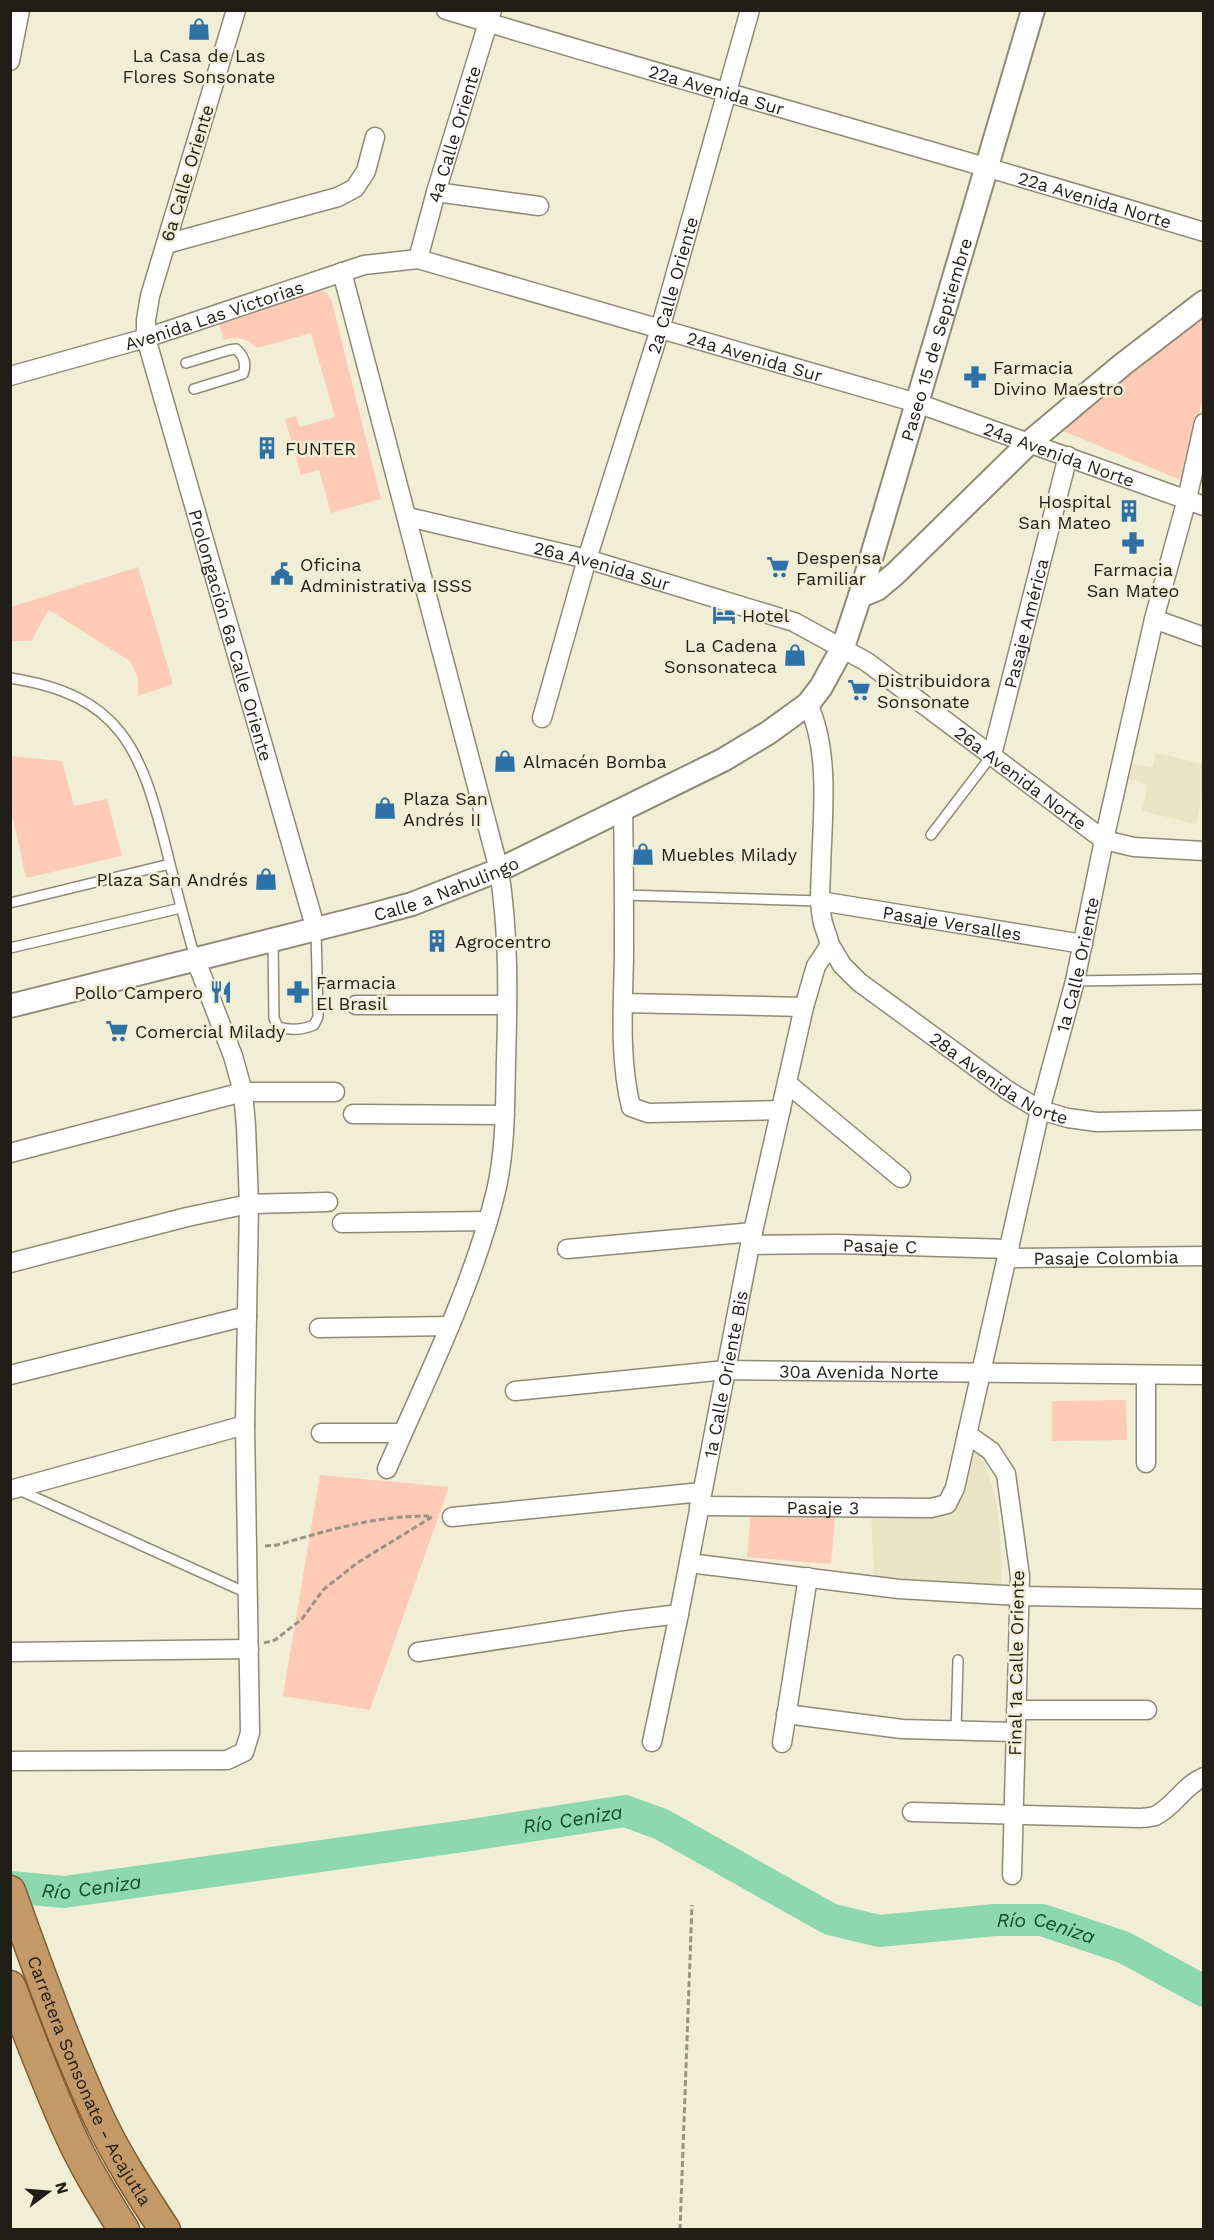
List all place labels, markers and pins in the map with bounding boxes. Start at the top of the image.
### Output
shop icon: La Casa de Las Flores Sonsonate [186,16,212,42]
place label: La Casa de Las Flores Sonsonate [122,45,276,87]
place label: Farmacia Divino Maestro [993,357,1124,399]
pharmacy icon: Farmacia Divino Maestro [962,364,988,390]
building icon: FUNTER [254,435,280,461]
place label: FUNTER [285,438,356,459]
place label: Hospital San Mateo [1018,491,1111,533]
building icon: Hospital San Mateo [1116,498,1142,524]
pharmacy icon: Farmacia San Mateo [1120,530,1146,556]
place label: Despensa Familiar [796,547,881,589]
place label: Oficina Administrativa ISSS [300,554,472,596]
supermarket icon: Despensa Familiar [765,554,791,580]
place label: Farmacia San Mateo [1087,559,1179,601]
public building icon: Oficina Administrativa ISSS [269,561,295,587]
hotel icon: Hotel [711,602,737,628]
place label: Hotel [742,605,790,626]
place label: La Cadena Sonsonateca [664,635,777,677]
shop icon: La Cadena Sonsonateca [782,642,808,668]
place label: Distribuidora Sonsonate [877,670,990,712]
supermarket icon: Distribuidora Sonsonate [846,677,872,703]
shop icon: Almacén Bomba [492,748,518,774]
place label: Almacén Bomba [523,751,667,772]
place label: Plaza San Andrés II [403,788,488,830]
shop icon: Plaza San Andrés II [372,795,398,821]
shop icon: Muebles Milady [630,841,656,867]
place label: Muebles Milady [661,844,798,865]
shop icon: Plaza San Andrés [253,866,279,892]
place label: Plaza San Andrés [96,869,248,890]
building icon: Agrocentro [424,928,450,954]
place label: Agrocentro [455,931,551,952]
place label: Farmacia El Brasil [316,972,396,1014]
restaurant icon: Pollo Campero [208,979,234,1005]
pharmacy icon: Farmacia El Brasil [285,979,311,1005]
place label: Pollo Campero [74,982,203,1003]
supermarket icon: Comercial Milady [104,1018,130,1044]
place label: Comercial Milady [135,1021,286,1042]

